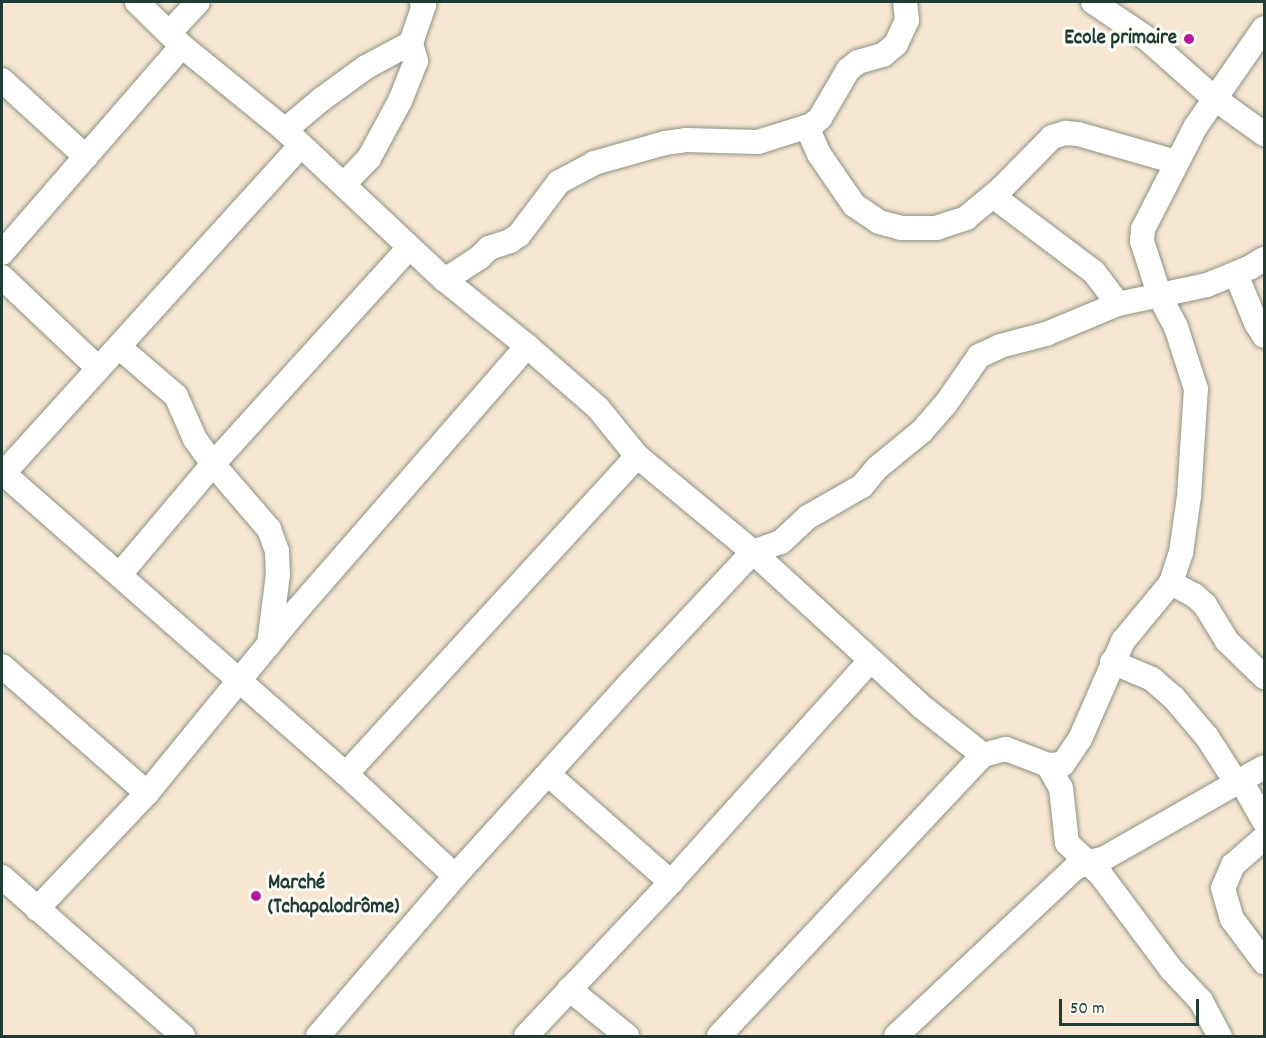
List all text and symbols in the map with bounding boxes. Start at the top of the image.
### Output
place label: Ecole primaire [1064,26,1177,52]
marker: Ecole primaire [1182,32,1196,46]
place label: Marché (Tchapalodrôme) [268,871,399,921]
marker: Marché (Tchapalodrôme) [249,889,263,903]
scale bar [1062,987,1202,1025]
text: 50 m [1070,997,1105,1022]

